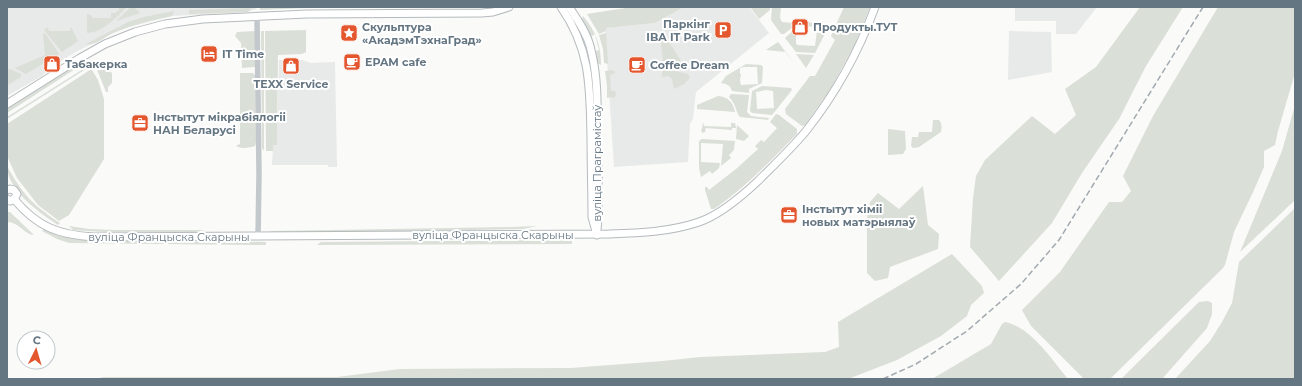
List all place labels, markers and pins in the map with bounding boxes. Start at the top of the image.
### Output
place label: Паркінг IBA IT Park [646,17,711,44]
shop icon: Продукты.ТУТ [790,17,810,37]
place label: Скульптура «АкадэмТэхнаГрад» [362,20,482,47]
parking icon: Паркінг IBA IT Park [713,20,733,40]
place label: Продукты.ТУТ [813,20,898,34]
place icon: Скульптура «АкадэмТэхнаГрад» [339,23,359,43]
hotel icon: IT Time [199,44,219,64]
place label: IT Time [222,47,264,61]
cafe icon: EPAM cafe [342,52,362,72]
shop icon: Табакерка [42,54,62,74]
place label: EPAM cafe [365,55,426,69]
cafe icon: Coffee Dream [627,55,647,75]
shop icon: TEXX Service [281,56,301,76]
place label: Табакерка [65,57,128,71]
place label: Coffee Dream [650,58,729,72]
place label: TEXX Service [254,77,329,91]
place label: Інстытут мікрабіялогіі НАН Беларусі [153,110,286,137]
office icon: Інстытут мікрабіялогіі НАН Беларусі [130,113,150,133]
place label: Інстытут хіміі новых матэрыялаў [802,202,916,229]
office icon: Інстытут хіміі новых матэрыялаў [779,205,799,225]

